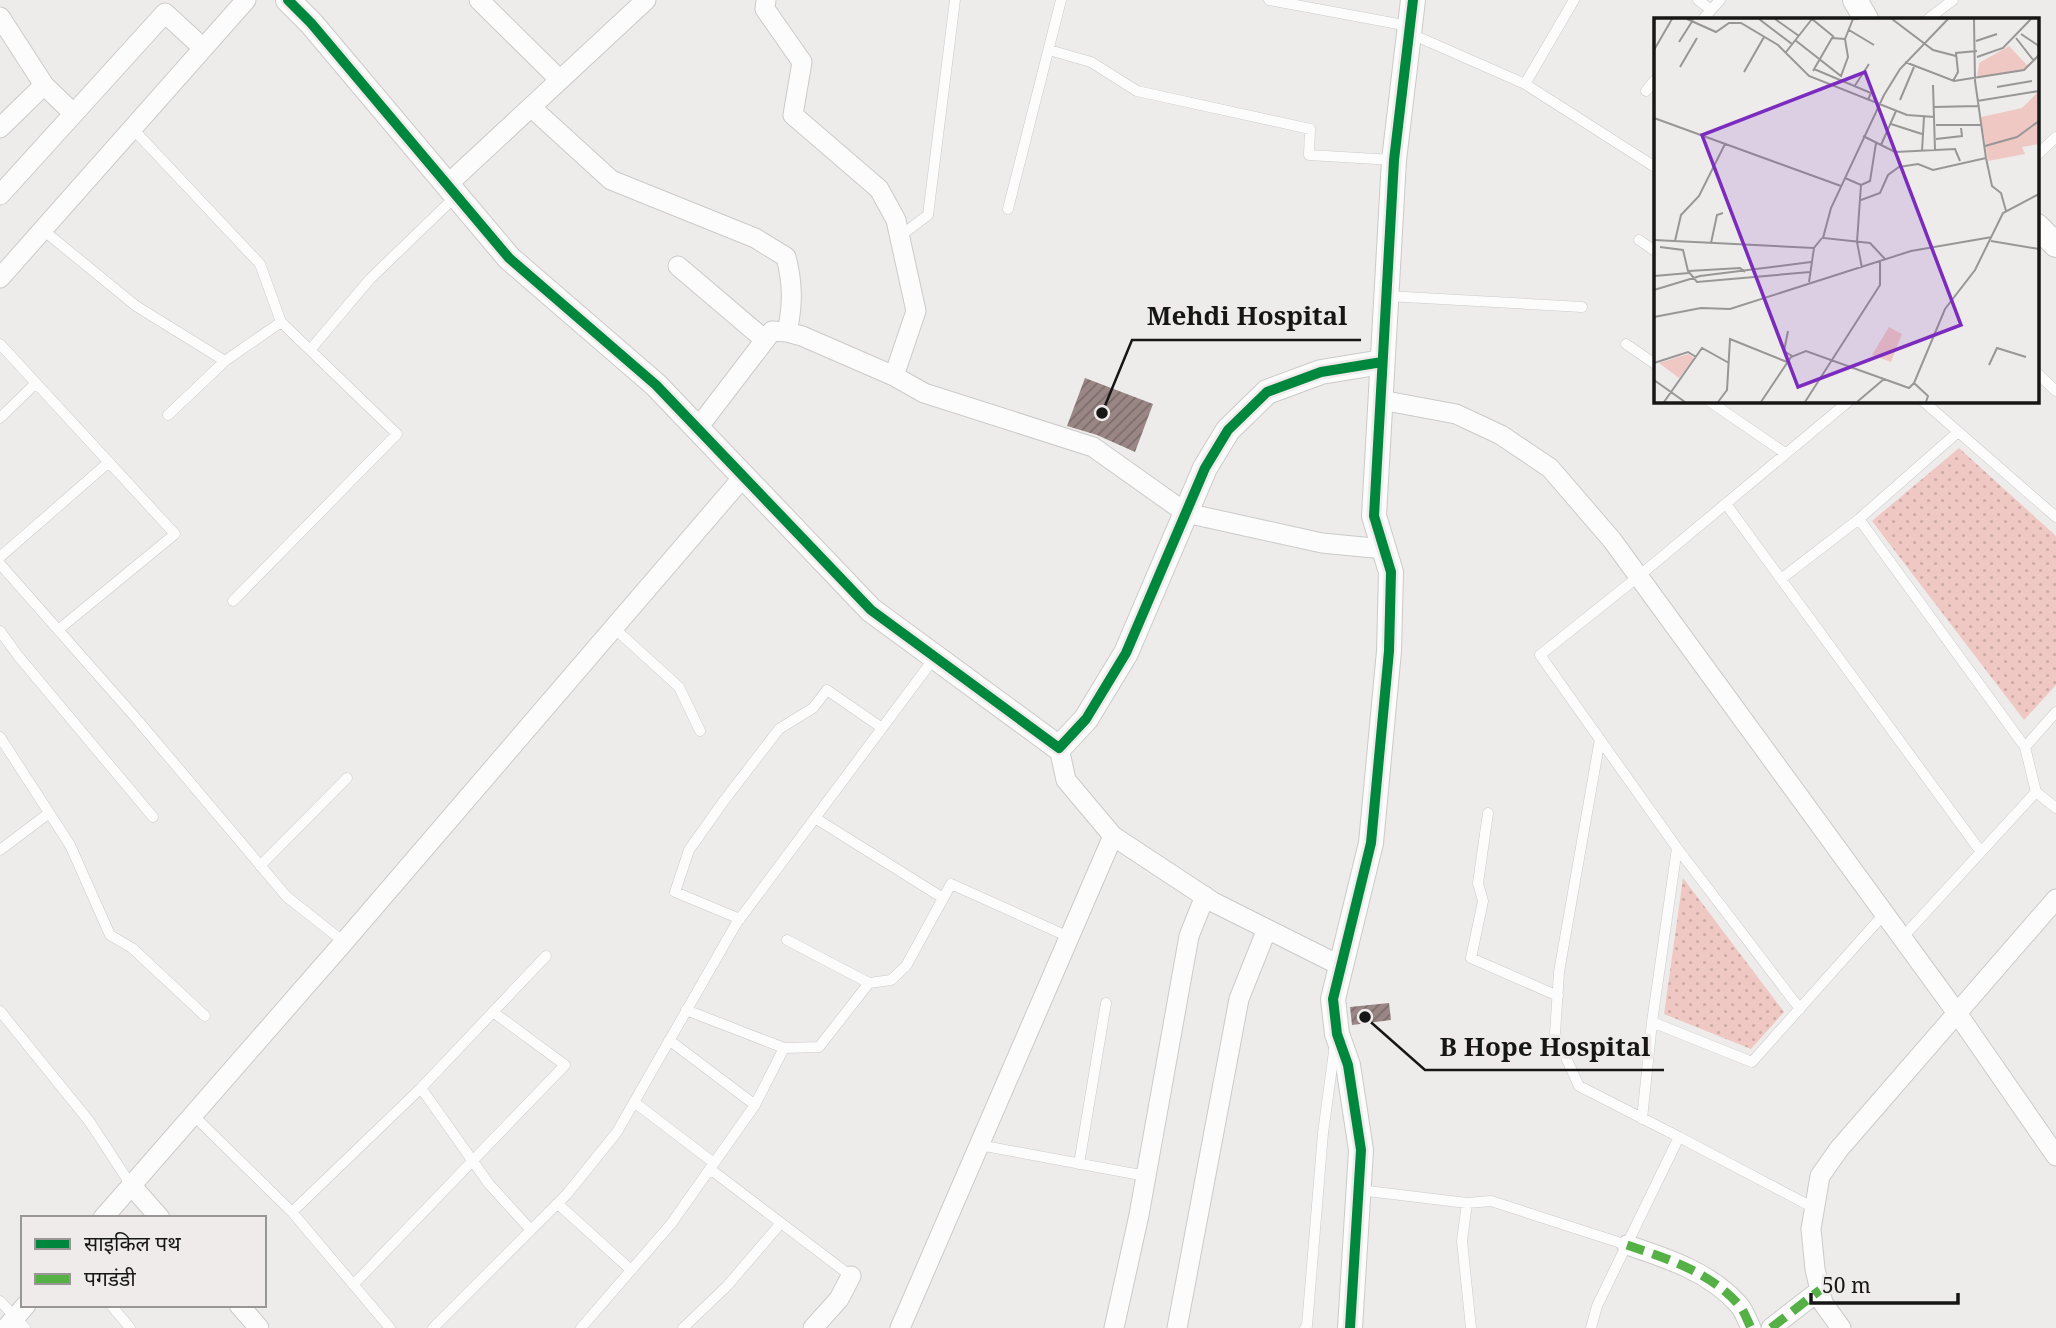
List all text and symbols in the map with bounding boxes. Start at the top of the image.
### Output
inset map [1654,18,2038,402]
callout: Mehdi Hospital [1132,293,1361,340]
text: Mehdi Hospital [1147,297,1347,333]
callout: B Hope Hospital [1425,1023,1664,1070]
text: B Hope Hospital [1440,1028,1650,1064]
legend [21,1216,266,1307]
text: साइकिल पथ [84,1229,181,1257]
scale bar [1811,1262,1958,1306]
text: पगडंडी [84,1264,136,1292]
text: 50 m [1822,1271,1871,1299]

